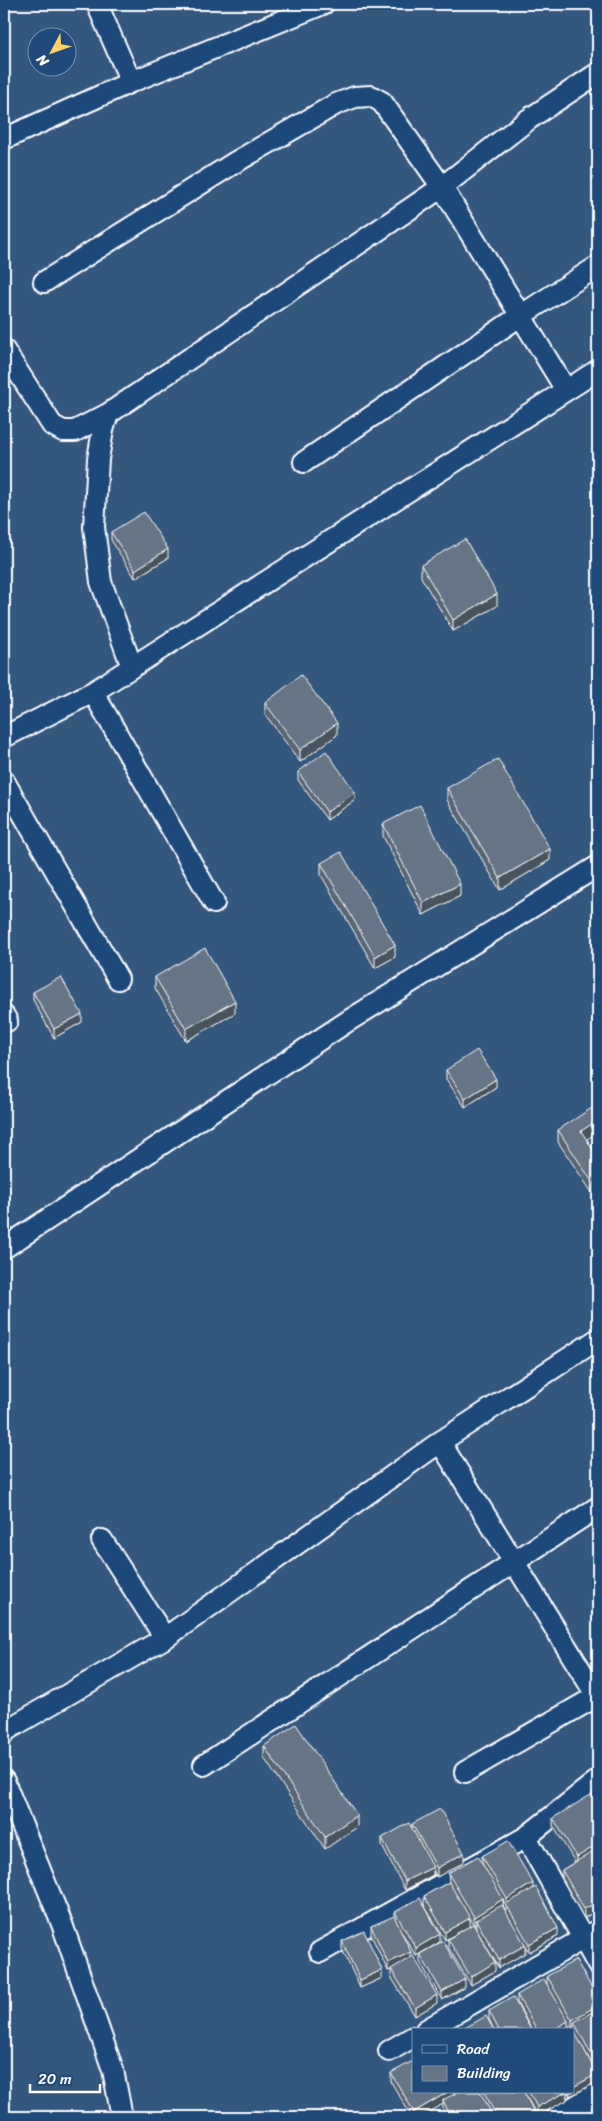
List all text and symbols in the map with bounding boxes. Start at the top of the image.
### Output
north arrow [28,28,78,78]
text: N [30,48,56,73]
legend [412,2028,574,2094]
text: Road [457,2036,490,2062]
text: Building [457,2060,511,2086]
scale bar [30,2061,100,2093]
text: 20 m [38,2066,72,2092]

